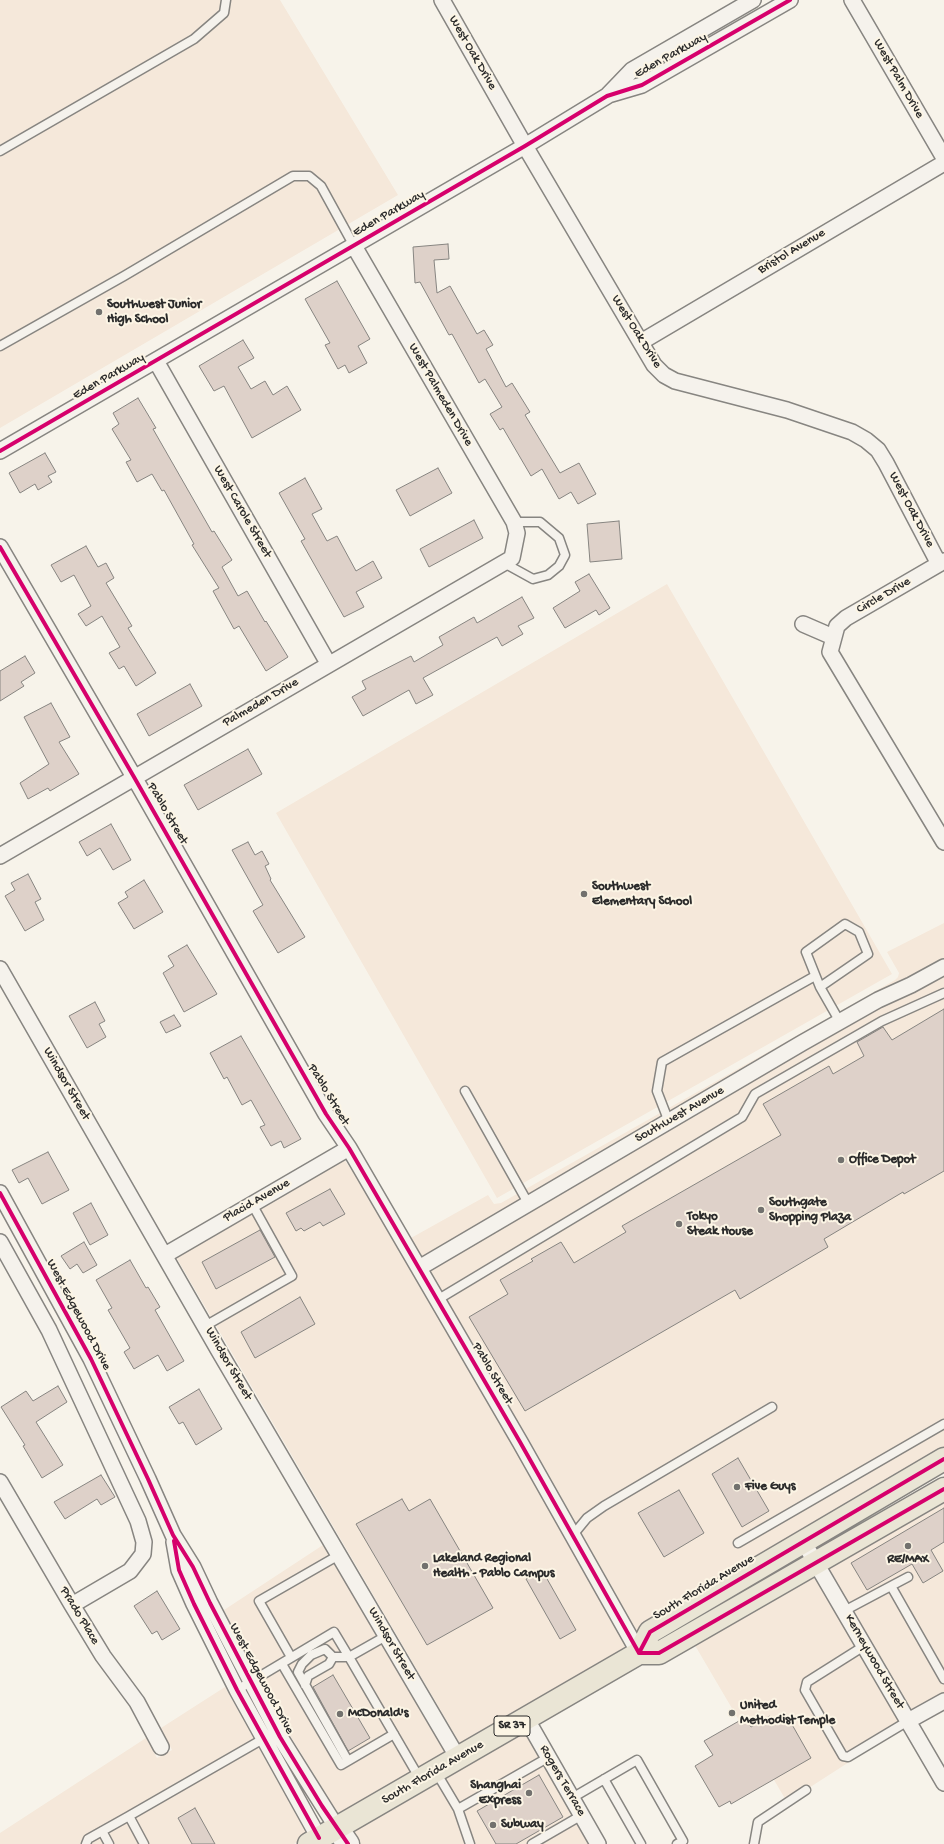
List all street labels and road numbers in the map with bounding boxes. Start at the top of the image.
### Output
street label: West Oak Drive [444,13,500,93]
street label: Eden Parkway [632,30,710,82]
street label: West Palm Drive [869,37,927,121]
street label: Eden Parkway [350,187,428,241]
street label: Bristol Avenue [755,226,829,278]
street label: West Oak Drive [607,293,665,371]
street label: West Palmeden Drive [404,341,476,449]
street label: Eden Parkway [70,350,148,404]
street label: West Carole Street [209,463,275,561]
street label: West Oak Drive [885,470,937,550]
street label: Circle Drive [854,574,914,618]
street label: Palmeden Drive [220,675,302,731]
street label: Pablo Street [143,780,191,848]
street label: Windsor Street [39,1045,93,1123]
street label: Pablo Street [304,1062,352,1128]
street label: Southwest Avenue [633,1083,727,1147]
street label: Placid Avenue [221,1176,293,1226]
street label: West Edgewood Drive [42,1257,114,1373]
street label: Windsor Street [201,1325,255,1403]
street label: Pablo Street [468,1340,516,1408]
street label: South Florida Avenue [651,1552,757,1624]
street label: Prado Place [56,1584,102,1648]
street label: Windsor Street [364,1605,418,1683]
street label: Kerneywood Street [841,1612,907,1712]
street label: West Edgewood Drive [225,1621,297,1737]
road number: SR 37 [494,1716,530,1736]
street label: South Florida Avenue [379,1738,487,1808]
street label: Rogers Terrace [535,1743,589,1819]

